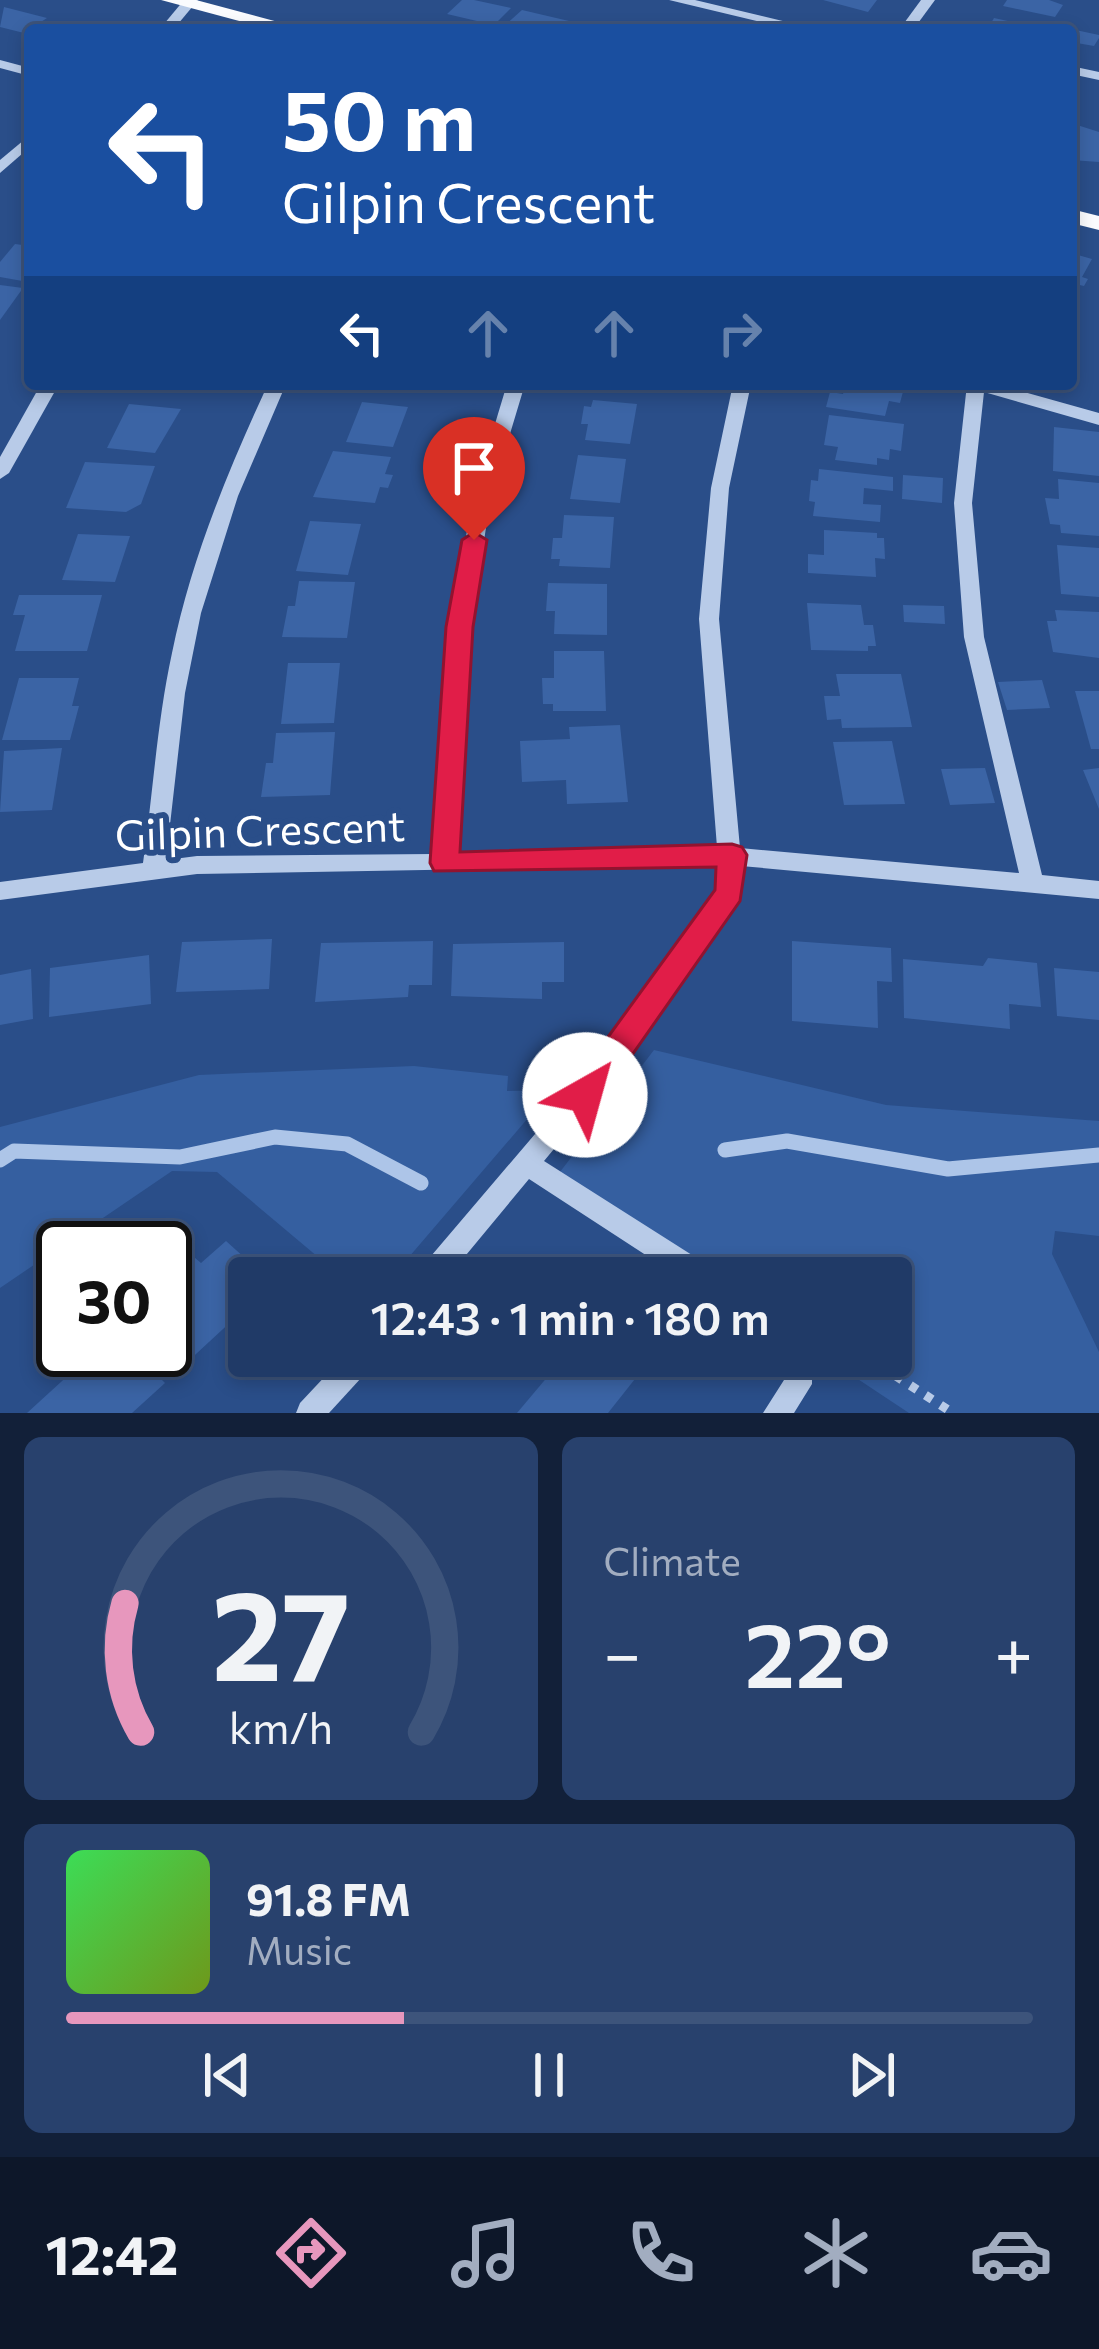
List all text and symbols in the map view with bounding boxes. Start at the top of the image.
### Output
text: 50 m [282,66,476,168]
icon: left [84,72,240,228]
text: Gilpin Crescent [282,168,655,234]
icon: left [329,300,395,366]
icon: ahead [455,300,521,366]
icon: ahead [581,300,647,366]
icon: right [707,300,773,366]
pin [423,417,525,540]
icon: arrive [441,435,507,501]
street label: Gilpin Crescent [114,798,406,860]
position arrow [522,1032,648,1158]
speed limit sign: 30 [36,1221,192,1377]
text: 12:43 · 1 min · 180 m [371,1289,769,1344]
text: Climate [604,1536,741,1584]
text: 27 [211,1554,350,1707]
text: 22° [744,1596,891,1707]
text: − [604,1611,641,1692]
text: + [994,1611,1033,1692]
text: km/h [229,1699,333,1752]
text: 91.8 FM [246,1870,411,1925]
text: Music [246,1925,352,1973]
icon: previous [194,2042,260,2108]
icon: pause [516,2042,582,2108]
icon: next [839,2042,905,2108]
icon: directions [269,2211,353,2295]
icon: music [444,2211,528,2295]
icon: phone [619,2211,703,2295]
icon: climate [794,2211,878,2295]
icon: car [969,2211,1053,2295]
text: 12:42 [46,2220,178,2286]

